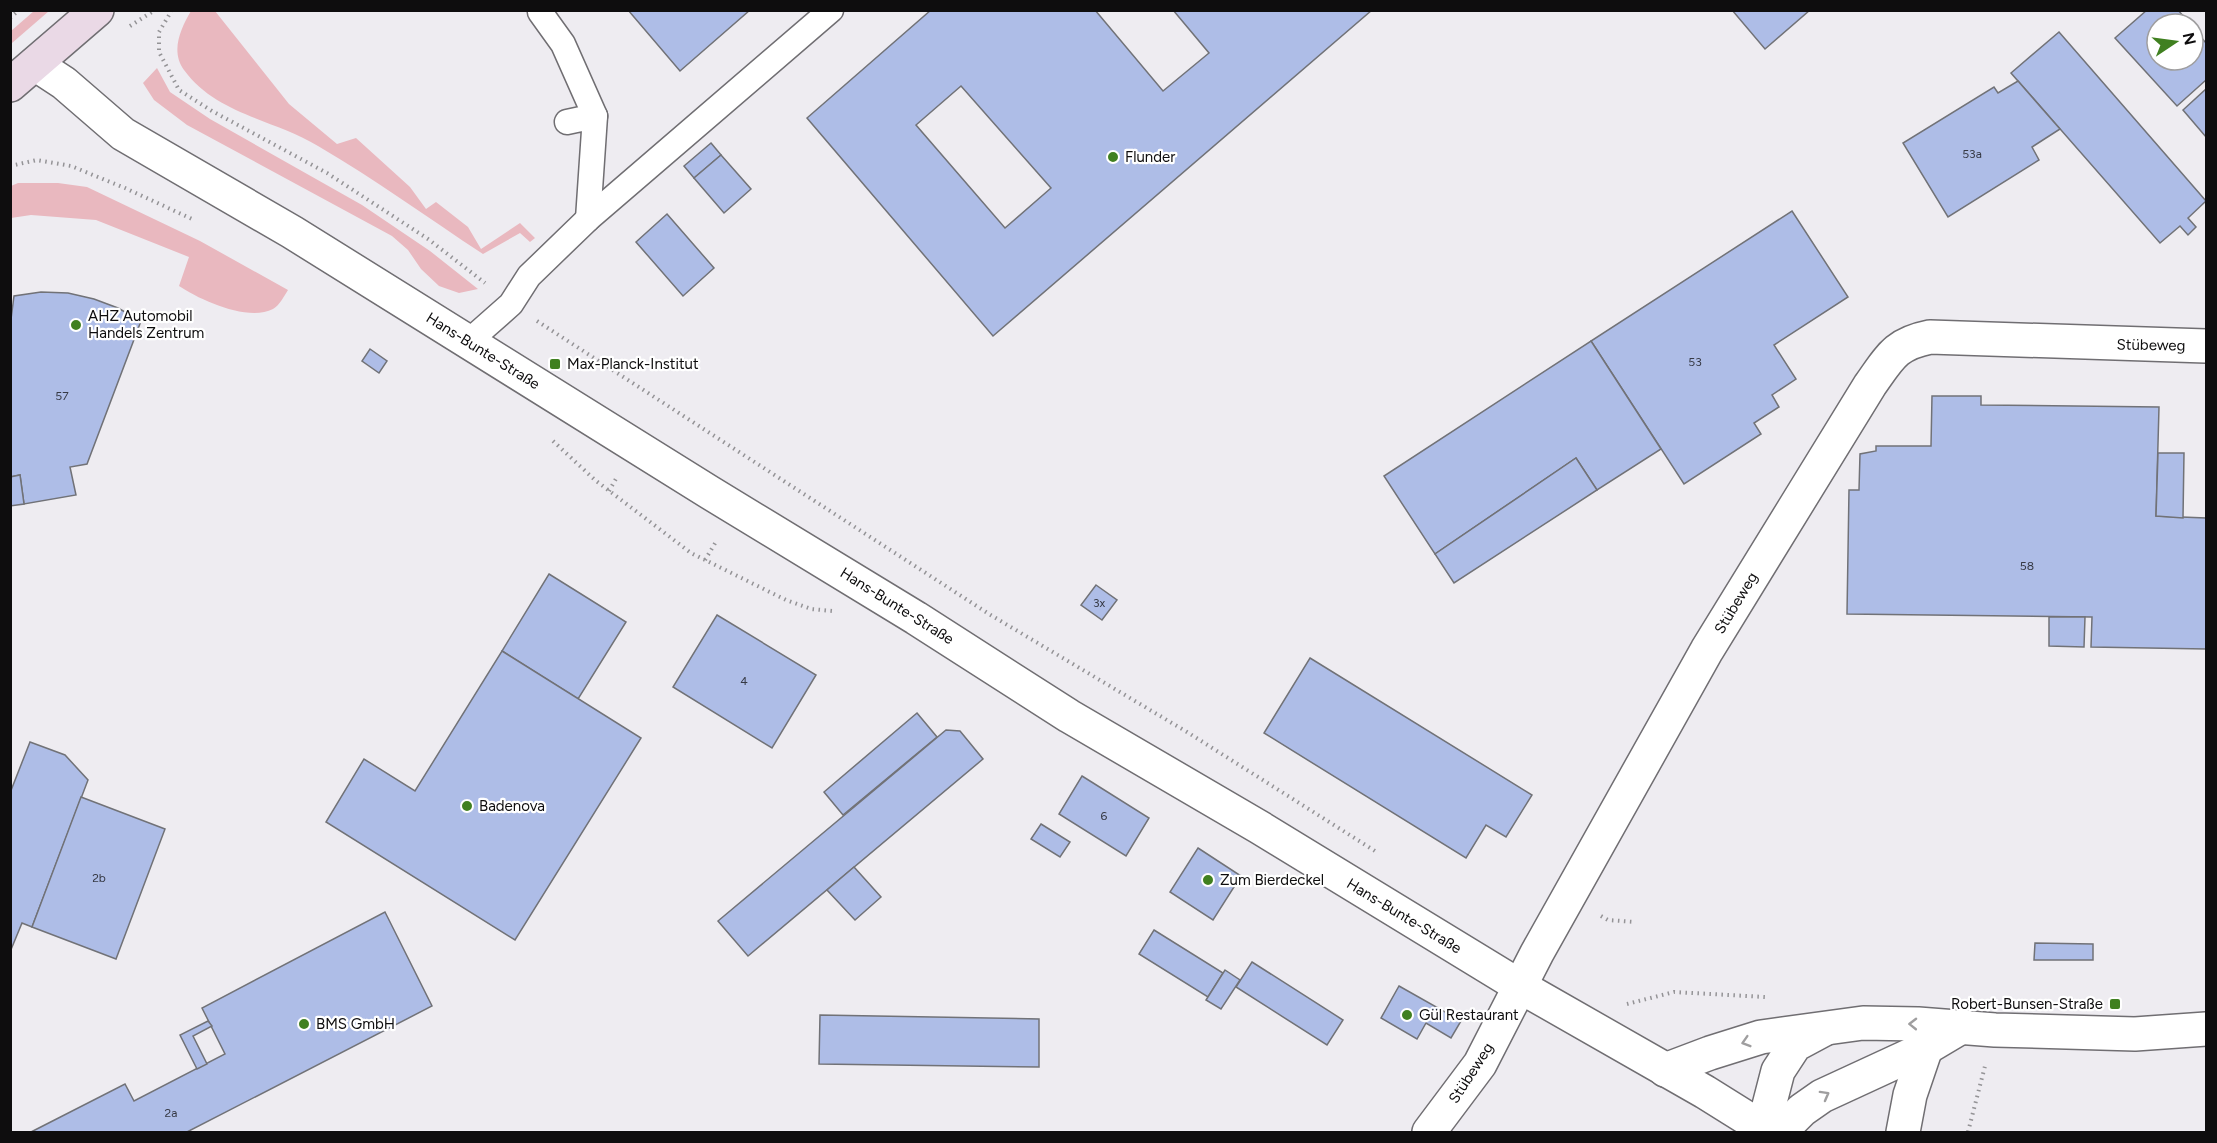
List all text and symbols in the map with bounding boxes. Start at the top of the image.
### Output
north arrow [2145,12,2205,72]
text: N [2178,31,2200,47]
house number: 53a [1962,147,1982,161]
place label: Flunder [1125,148,1175,166]
marker: Flunder [1106,150,1120,164]
place label: AHZ Automobil Handels Zentrum [88,307,204,342]
street label: Hans-Bunte-Straße [423,309,543,393]
marker: AHZ Automobil Handels Zentrum [69,318,83,332]
street label: Stübeweg [2117,335,2185,355]
place label: Max-Planck-Institut [567,355,699,373]
house number: 53 [1688,355,1702,369]
marker: Max-Planck-Institut [548,357,562,371]
house number: 57 [55,389,69,403]
house number: 58 [2020,559,2034,573]
street label: Hans-Bunte-Straße [837,564,957,648]
street label: Stübeweg [1711,569,1761,637]
house number: 3x [1093,596,1105,610]
house number: 4 [740,674,748,688]
place label: Badenova [479,797,545,815]
marker: Badenova [460,799,474,813]
house number: 6 [1101,809,1108,823]
house number: 2b [92,871,106,885]
place label: Zum Bierdeckel [1220,871,1324,889]
marker: Zum Bierdeckel [1201,873,1215,887]
street label: Hans-Bunte-Straße [1343,875,1465,957]
place label: Robert-Bunsen-Straße [1951,995,2103,1013]
marker: Robert-Bunsen-Straße [2108,997,2122,1011]
place label: Gül Restaurant [1419,1006,1519,1024]
marker: Gül Restaurant [1400,1008,1414,1022]
place label: BMS GmbH [316,1015,395,1033]
marker: BMS GmbH [297,1017,311,1031]
one-way arrow [1909,1018,1918,1030]
one-way arrow [1741,1035,1752,1047]
street label: Stübeweg [1445,1039,1497,1107]
one-way arrow [1819,1091,1829,1103]
house number: 2a [165,1106,177,1120]

